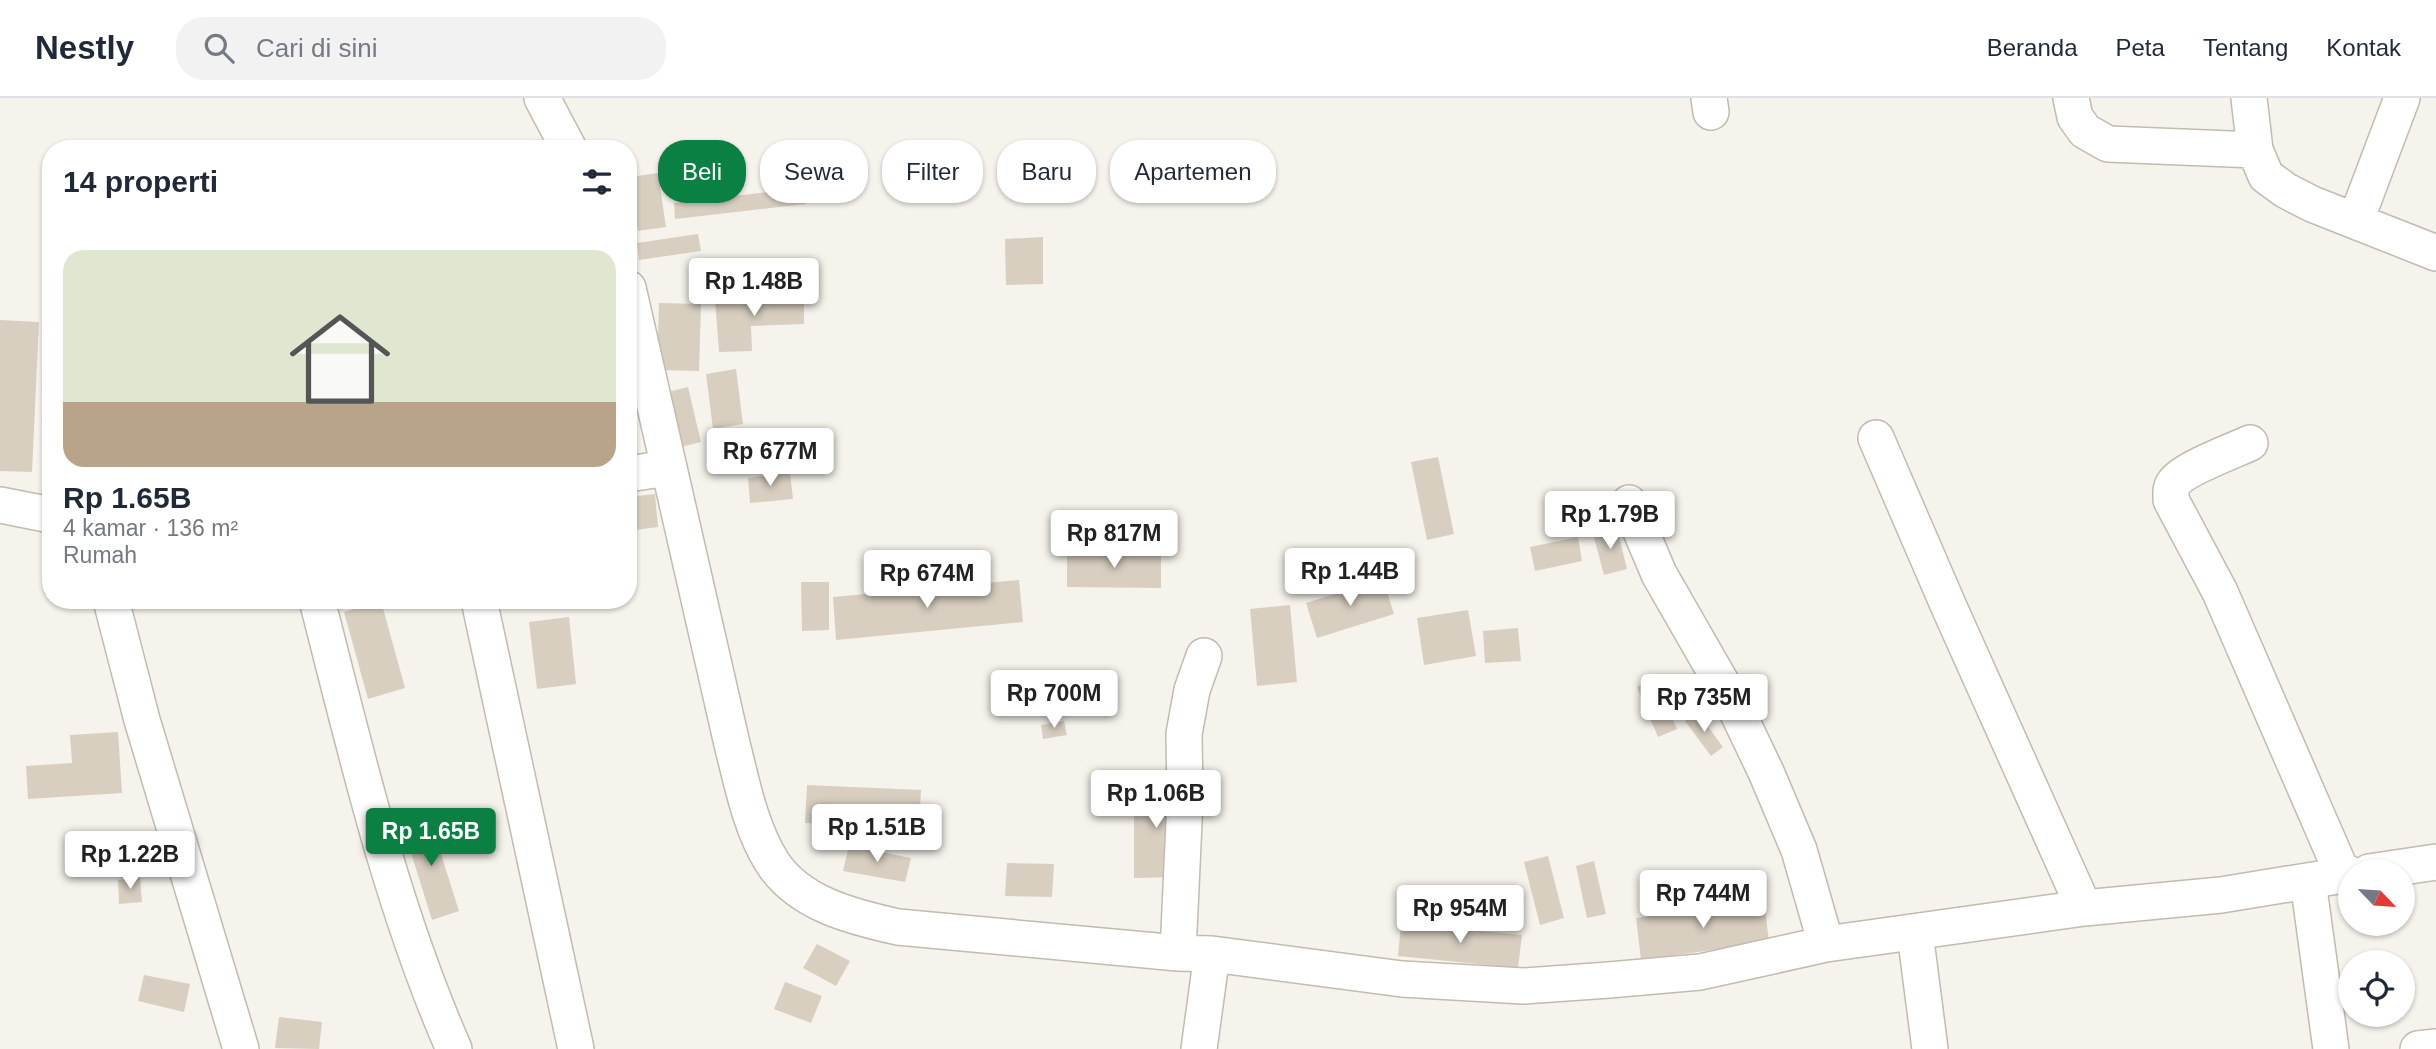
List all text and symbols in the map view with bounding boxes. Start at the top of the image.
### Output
search box [176,17,666,80]
text: Nestly [35,29,134,66]
icon: search [200,29,238,67]
text: Cari di sini [256,33,377,63]
text: Beranda [1987,34,2078,61]
text: Peta [2116,34,2165,61]
text: Tentang [2203,34,2288,61]
text: Kontak [2326,34,2401,61]
chip: Beli [658,140,746,203]
chip: Sewa [760,140,868,203]
chip: Filter [882,140,983,203]
chip: Baru [997,140,1096,203]
chip: Apartemen [1110,140,1276,203]
icon: filters [578,163,616,201]
text: 14 properti [63,165,218,198]
pin: Rp 1.48B [682,258,826,318]
text: Rp 1.48B [705,268,803,294]
icon: home [277,296,403,422]
pin: Rp 677M [705,428,835,488]
text: Rp 677M [723,438,817,464]
text: Rp 1.65B [63,481,191,514]
pin: Rp 1.79B [1538,491,1682,551]
text: Rp 1.79B [1561,501,1659,527]
pin: Rp 817M [1049,510,1179,570]
text: 4 kamar · 136 m² [63,515,238,541]
text: Rp 817M [1067,520,1161,546]
text: Rumah [63,542,137,568]
pin: Rp 1.44B [1278,548,1422,608]
pin: Rp 674M [862,550,992,610]
text: Rp 1.44B [1301,558,1399,584]
text: Rp 674M [880,560,974,586]
pin: Rp 700M [989,670,1119,730]
pin: Rp 735M [1639,674,1769,734]
text: Rp 700M [1007,680,1101,706]
text: Rp 735M [1657,684,1751,710]
pin: Rp 1.06B [1084,770,1228,830]
text: Rp 1.06B [1107,780,1205,806]
pin: Rp 1.51B [805,804,949,864]
pin: Rp 1.65B [359,808,503,868]
text: Rp 1.51B [828,814,926,840]
text: Rp 1.65B [382,818,480,844]
pin: Rp 1.22B [58,832,202,891]
text: Rp 1.22B [81,841,179,867]
north arrow [2338,859,2415,936]
map controls [2338,859,2415,1027]
pin: Rp 744M [1638,870,1768,930]
text: Rp 744M [1656,880,1750,906]
pin: Rp 954M [1395,886,1525,945]
text: Rp 954M [1413,895,1507,921]
button: locate [2338,950,2415,1027]

